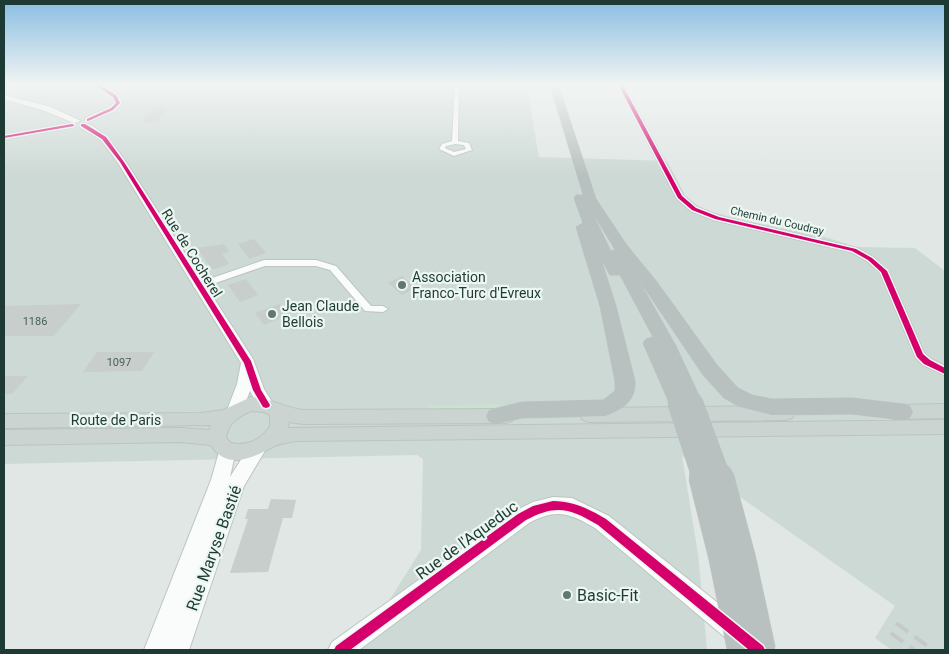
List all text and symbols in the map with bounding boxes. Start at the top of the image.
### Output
street label: Chemin du Coudray [729,204,826,238]
street label: Rue de Cocherel [158,206,226,300]
place label: Association Franco-Turc d'Evreux [412,269,541,301]
marker: Association Franco-Turc d'Evreux [396,279,408,291]
place label: Jean Claude Bellois [282,298,359,330]
marker: Jean Claude Bellois [266,308,278,320]
house number: 1186 [23,315,47,328]
house number: 1097 [107,356,131,369]
street label: Route de Paris [71,412,161,428]
street label: Rue Maryse Bastié [182,483,246,613]
street label: Rue de l'Aqueduc [412,497,522,583]
place label: Basic-Fit [577,586,639,605]
marker: Basic-Fit [561,589,573,601]

